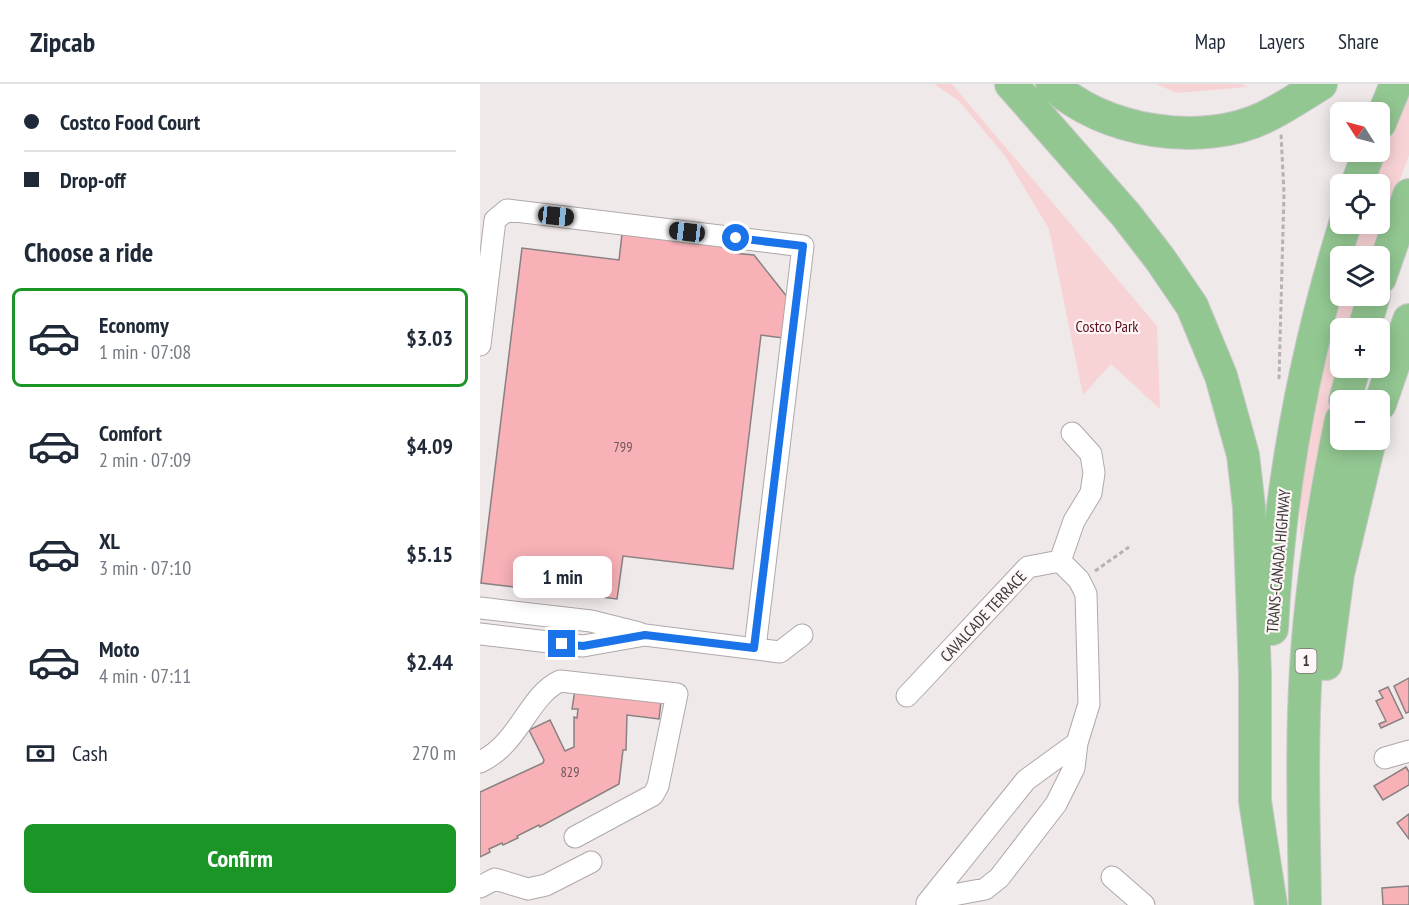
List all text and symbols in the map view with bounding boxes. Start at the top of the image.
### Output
text: Zipcab [30,23,95,60]
text: Map [1195,28,1226,55]
text: Layers [1259,28,1305,55]
text: Share [1338,28,1379,55]
north arrow [1330,102,1390,162]
map controls [1330,102,1390,450]
text: Costco Food Court [60,108,200,136]
text: Drop-off [60,166,126,194]
button: locate [1330,174,1390,234]
car [537,205,575,227]
car [668,221,706,243]
route start [722,224,749,251]
text: Choose a ride [24,235,153,269]
button: layers [1330,246,1390,306]
icon: car [27,311,81,365]
text: Economy [99,311,169,339]
park label: Costco Park [1076,316,1139,336]
button: + [1330,318,1390,378]
text: $3.03 [406,324,453,352]
text: 1 min · 07:08 [99,339,191,365]
button: − [1330,390,1390,450]
icon: car [27,419,81,473]
text: Comfort [99,419,162,447]
text: $4.09 [406,432,453,460]
house number: 799 [614,438,632,456]
text: 2 min · 07:09 [99,447,191,473]
street label: TRANS-CANADA HIGHWAY [1262,488,1294,634]
icon: car [27,527,81,581]
text: XL [99,527,120,555]
text: $5.15 [406,540,453,568]
text: 3 min · 07:10 [99,555,191,581]
callout: 1 min [512,557,612,599]
text: 1 min [542,564,583,590]
street label: CAVALCADE TERRACE [936,566,1030,666]
route end [548,630,575,657]
icon: car [27,635,81,689]
text: Moto [99,635,140,663]
text: $2.44 [406,648,453,676]
road number: 1 [1296,649,1316,673]
text: 4 min · 07:11 [99,663,191,689]
icon: cash [24,737,57,770]
text: Cash [72,739,108,767]
text: 270 m [412,740,456,766]
house number: 829 [561,763,579,781]
button: Confirm [24,824,456,893]

